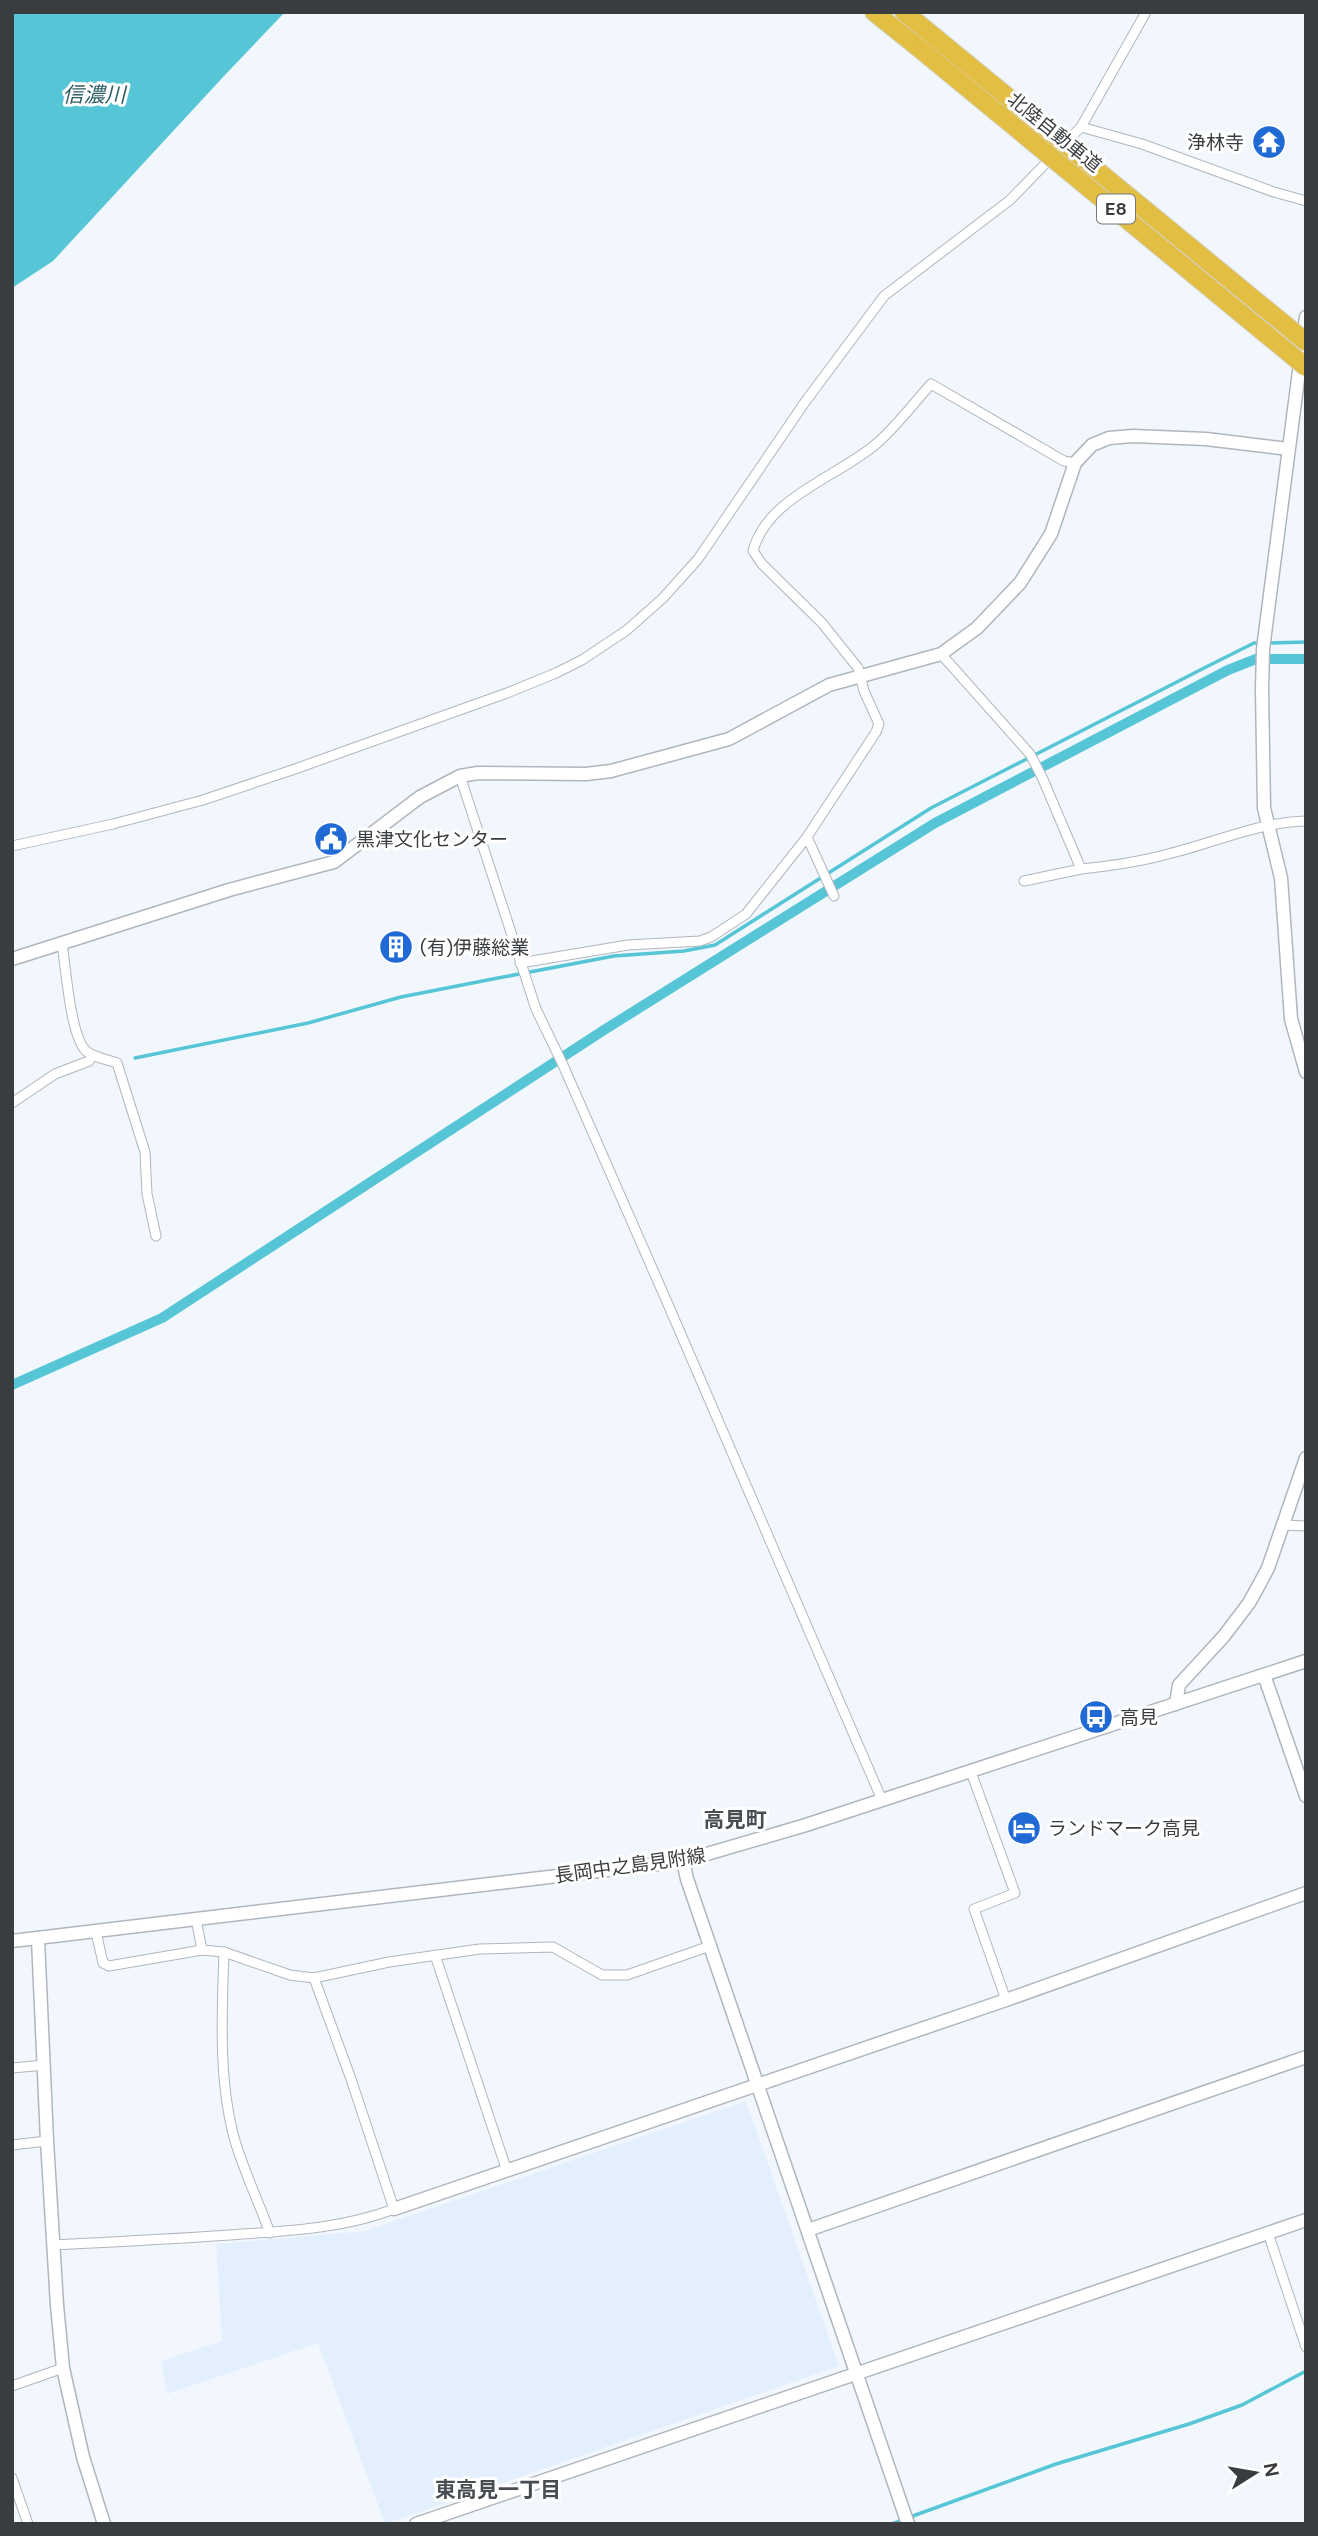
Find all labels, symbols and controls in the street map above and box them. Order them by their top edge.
water label: 信濃川 [63,81,127,109]
street label: 北陸自動車道 [1003,87,1107,178]
temple icon: 浄林寺 [1250,123,1288,161]
place label: 浄林寺 [1187,130,1244,155]
road number: E8 [1097,194,1135,224]
public building icon: 黒津文化センター [312,820,350,858]
place label: 黒津文化センター [356,827,508,852]
building icon: (有)伊藤総業 [377,928,415,966]
place label: (有)伊藤総業 [420,935,529,960]
bus stop icon: 高見 [1077,1698,1115,1736]
place label: 高見 [1120,1705,1158,1730]
district label: 高見町 [704,1806,767,1834]
hotel icon: ランドマーク高見 [1005,1809,1043,1847]
place label: ランドマーク高見 [1048,1816,1200,1841]
street label: 長岡中之島見附線 [553,1843,707,1888]
north arrow [1220,2438,1290,2508]
text: N [1258,2461,1285,2479]
district label: 東高見一丁目 [435,2476,561,2504]

